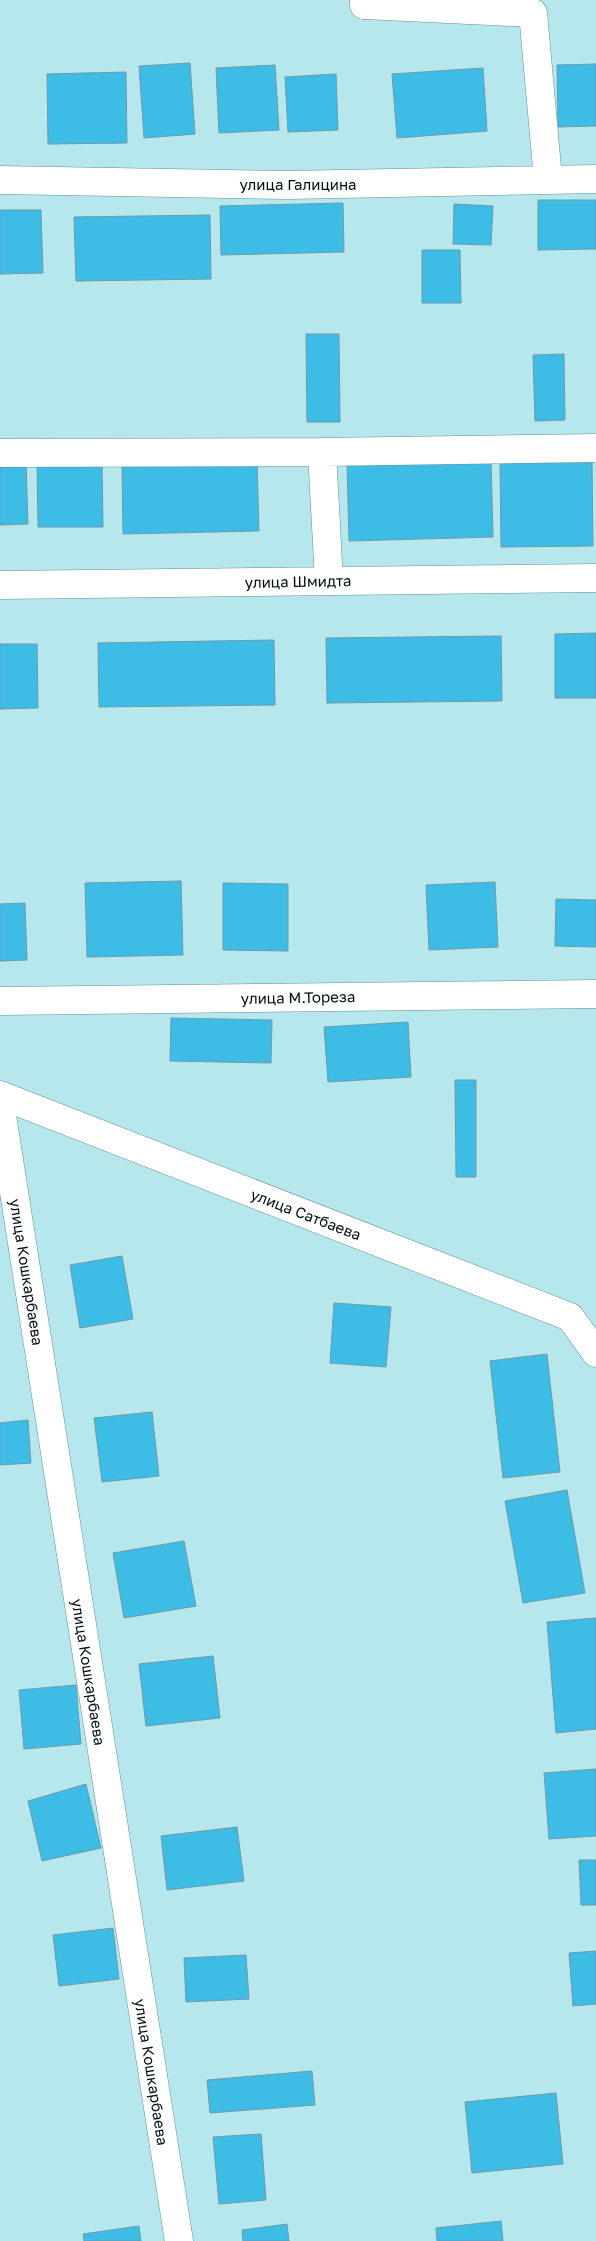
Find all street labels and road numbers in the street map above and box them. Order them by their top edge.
street label: улица Галицина [239,175,357,193]
street label: улица Шмидта [245,571,351,591]
street label: улица М.Тореза [241,987,355,1007]
street label: улица Сатбаева [248,1185,364,1243]
street label: улица Кошкарбаева [7,1197,47,1347]
street label: улица Кошкарбаева [69,1597,109,1747]
street label: улица Кошкарбаева [132,1997,172,2147]

